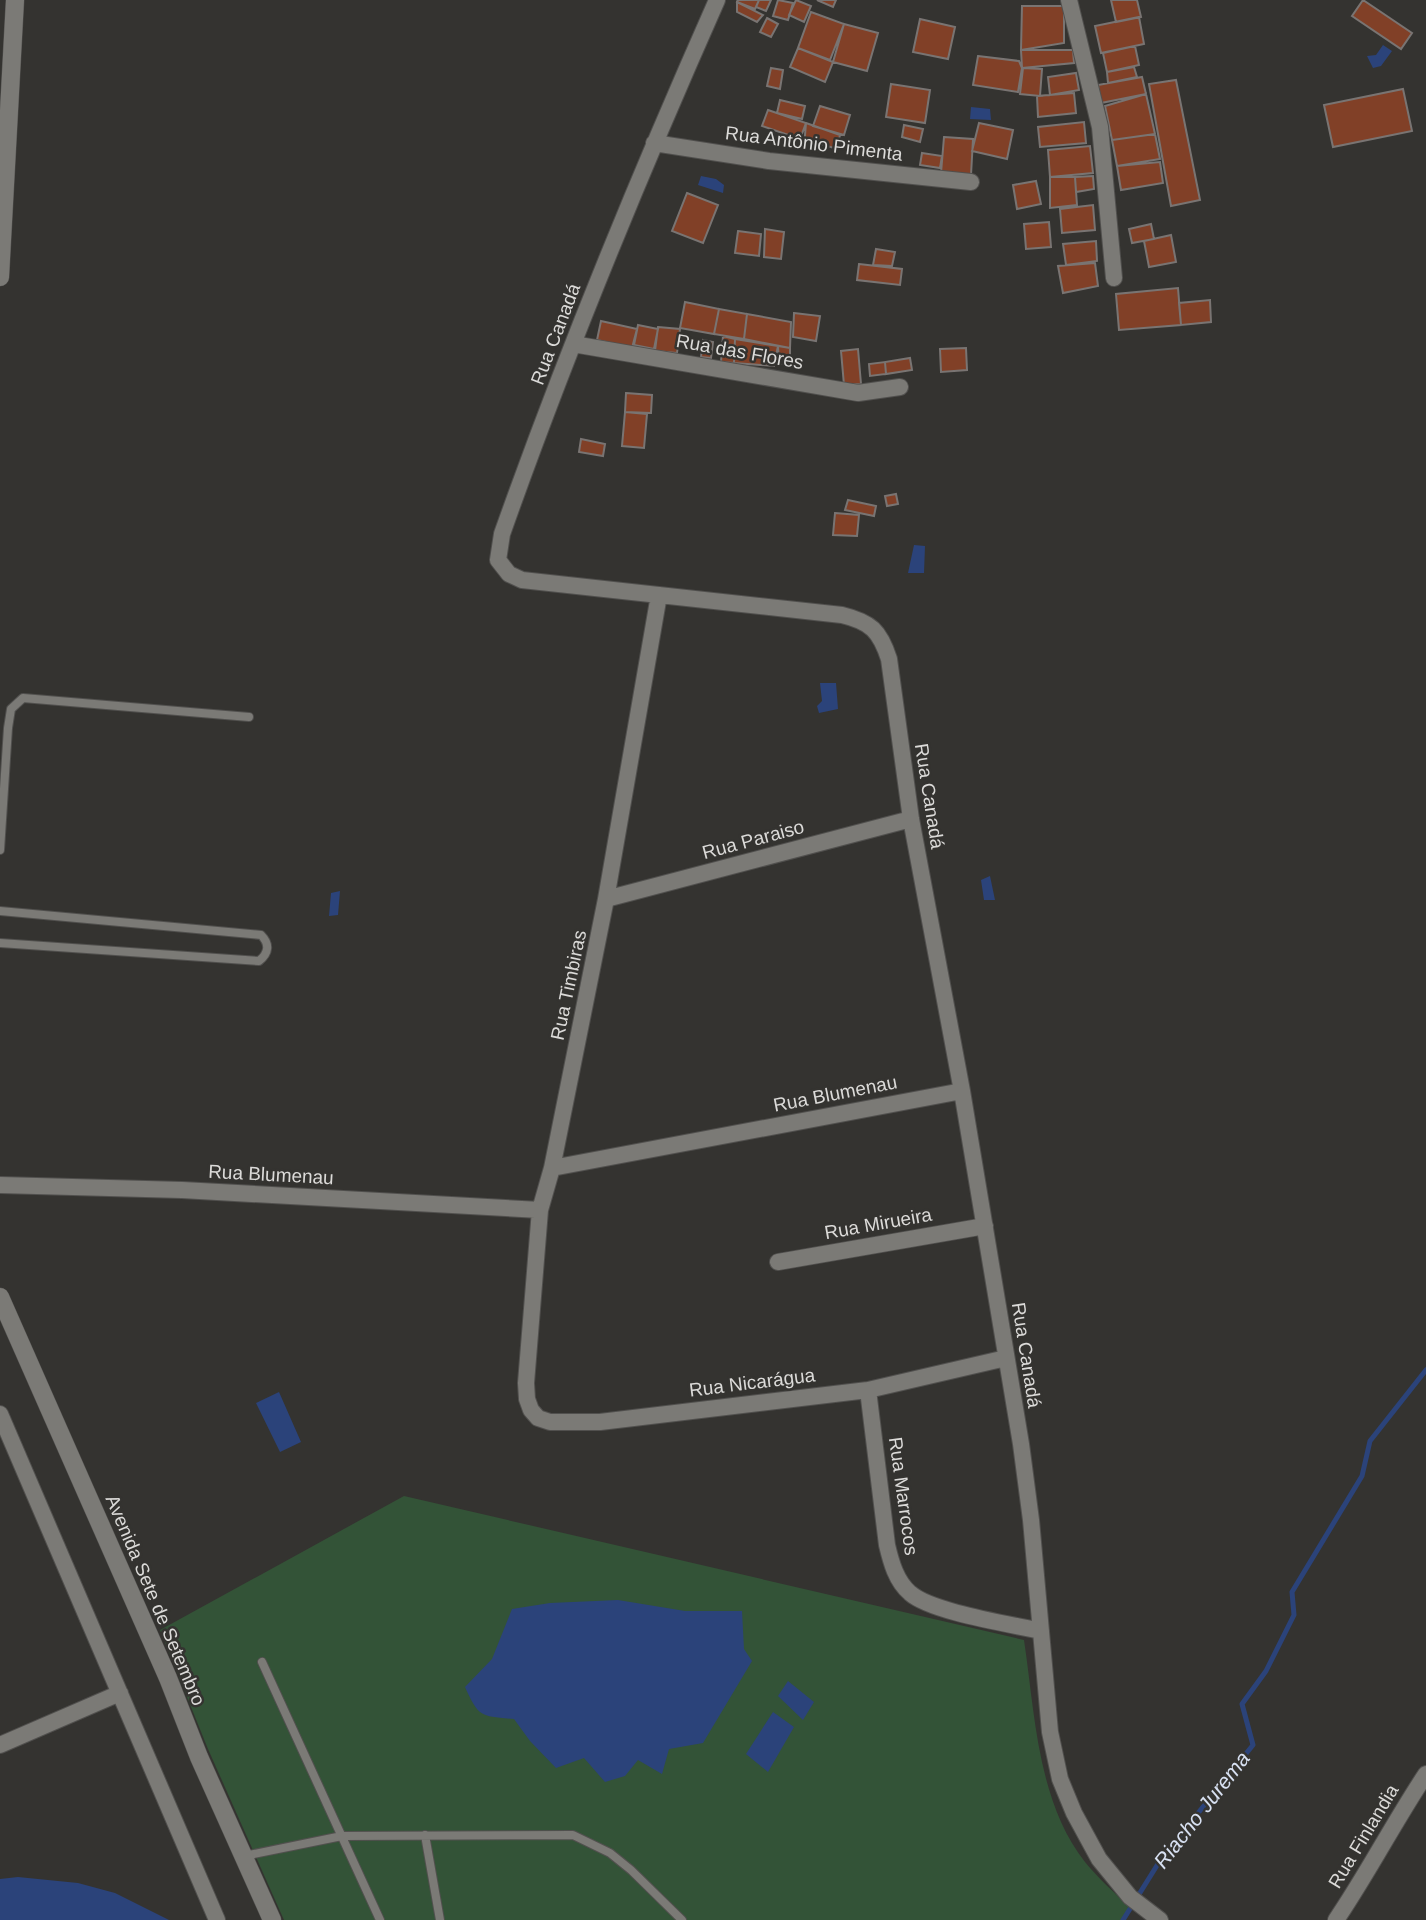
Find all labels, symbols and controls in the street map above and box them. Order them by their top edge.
street label: Rua Antônio Pimenta [724,122,904,165]
street label: Rua Canadá [527,280,585,388]
street label: Rua das Flores [675,330,805,373]
street label: Rua Canadá [911,742,948,851]
street label: Rua Paraiso [700,816,806,863]
street label: Rua Timbiras [547,928,590,1042]
street label: Rua Blumenau [771,1071,899,1116]
street label: Rua Blumenau [208,1161,334,1188]
street label: Rua Mirueira [823,1204,934,1243]
street label: Rua Canadá [1008,1301,1045,1410]
street label: Rua Nicarágua [688,1364,817,1401]
street label: Rua Marrocos [885,1436,922,1557]
street label: Avenida Sete de Setembro [102,1492,210,1709]
water label: Riacho Jurema [1149,1747,1254,1872]
street label: Rua Finlandia [1324,1780,1403,1892]

